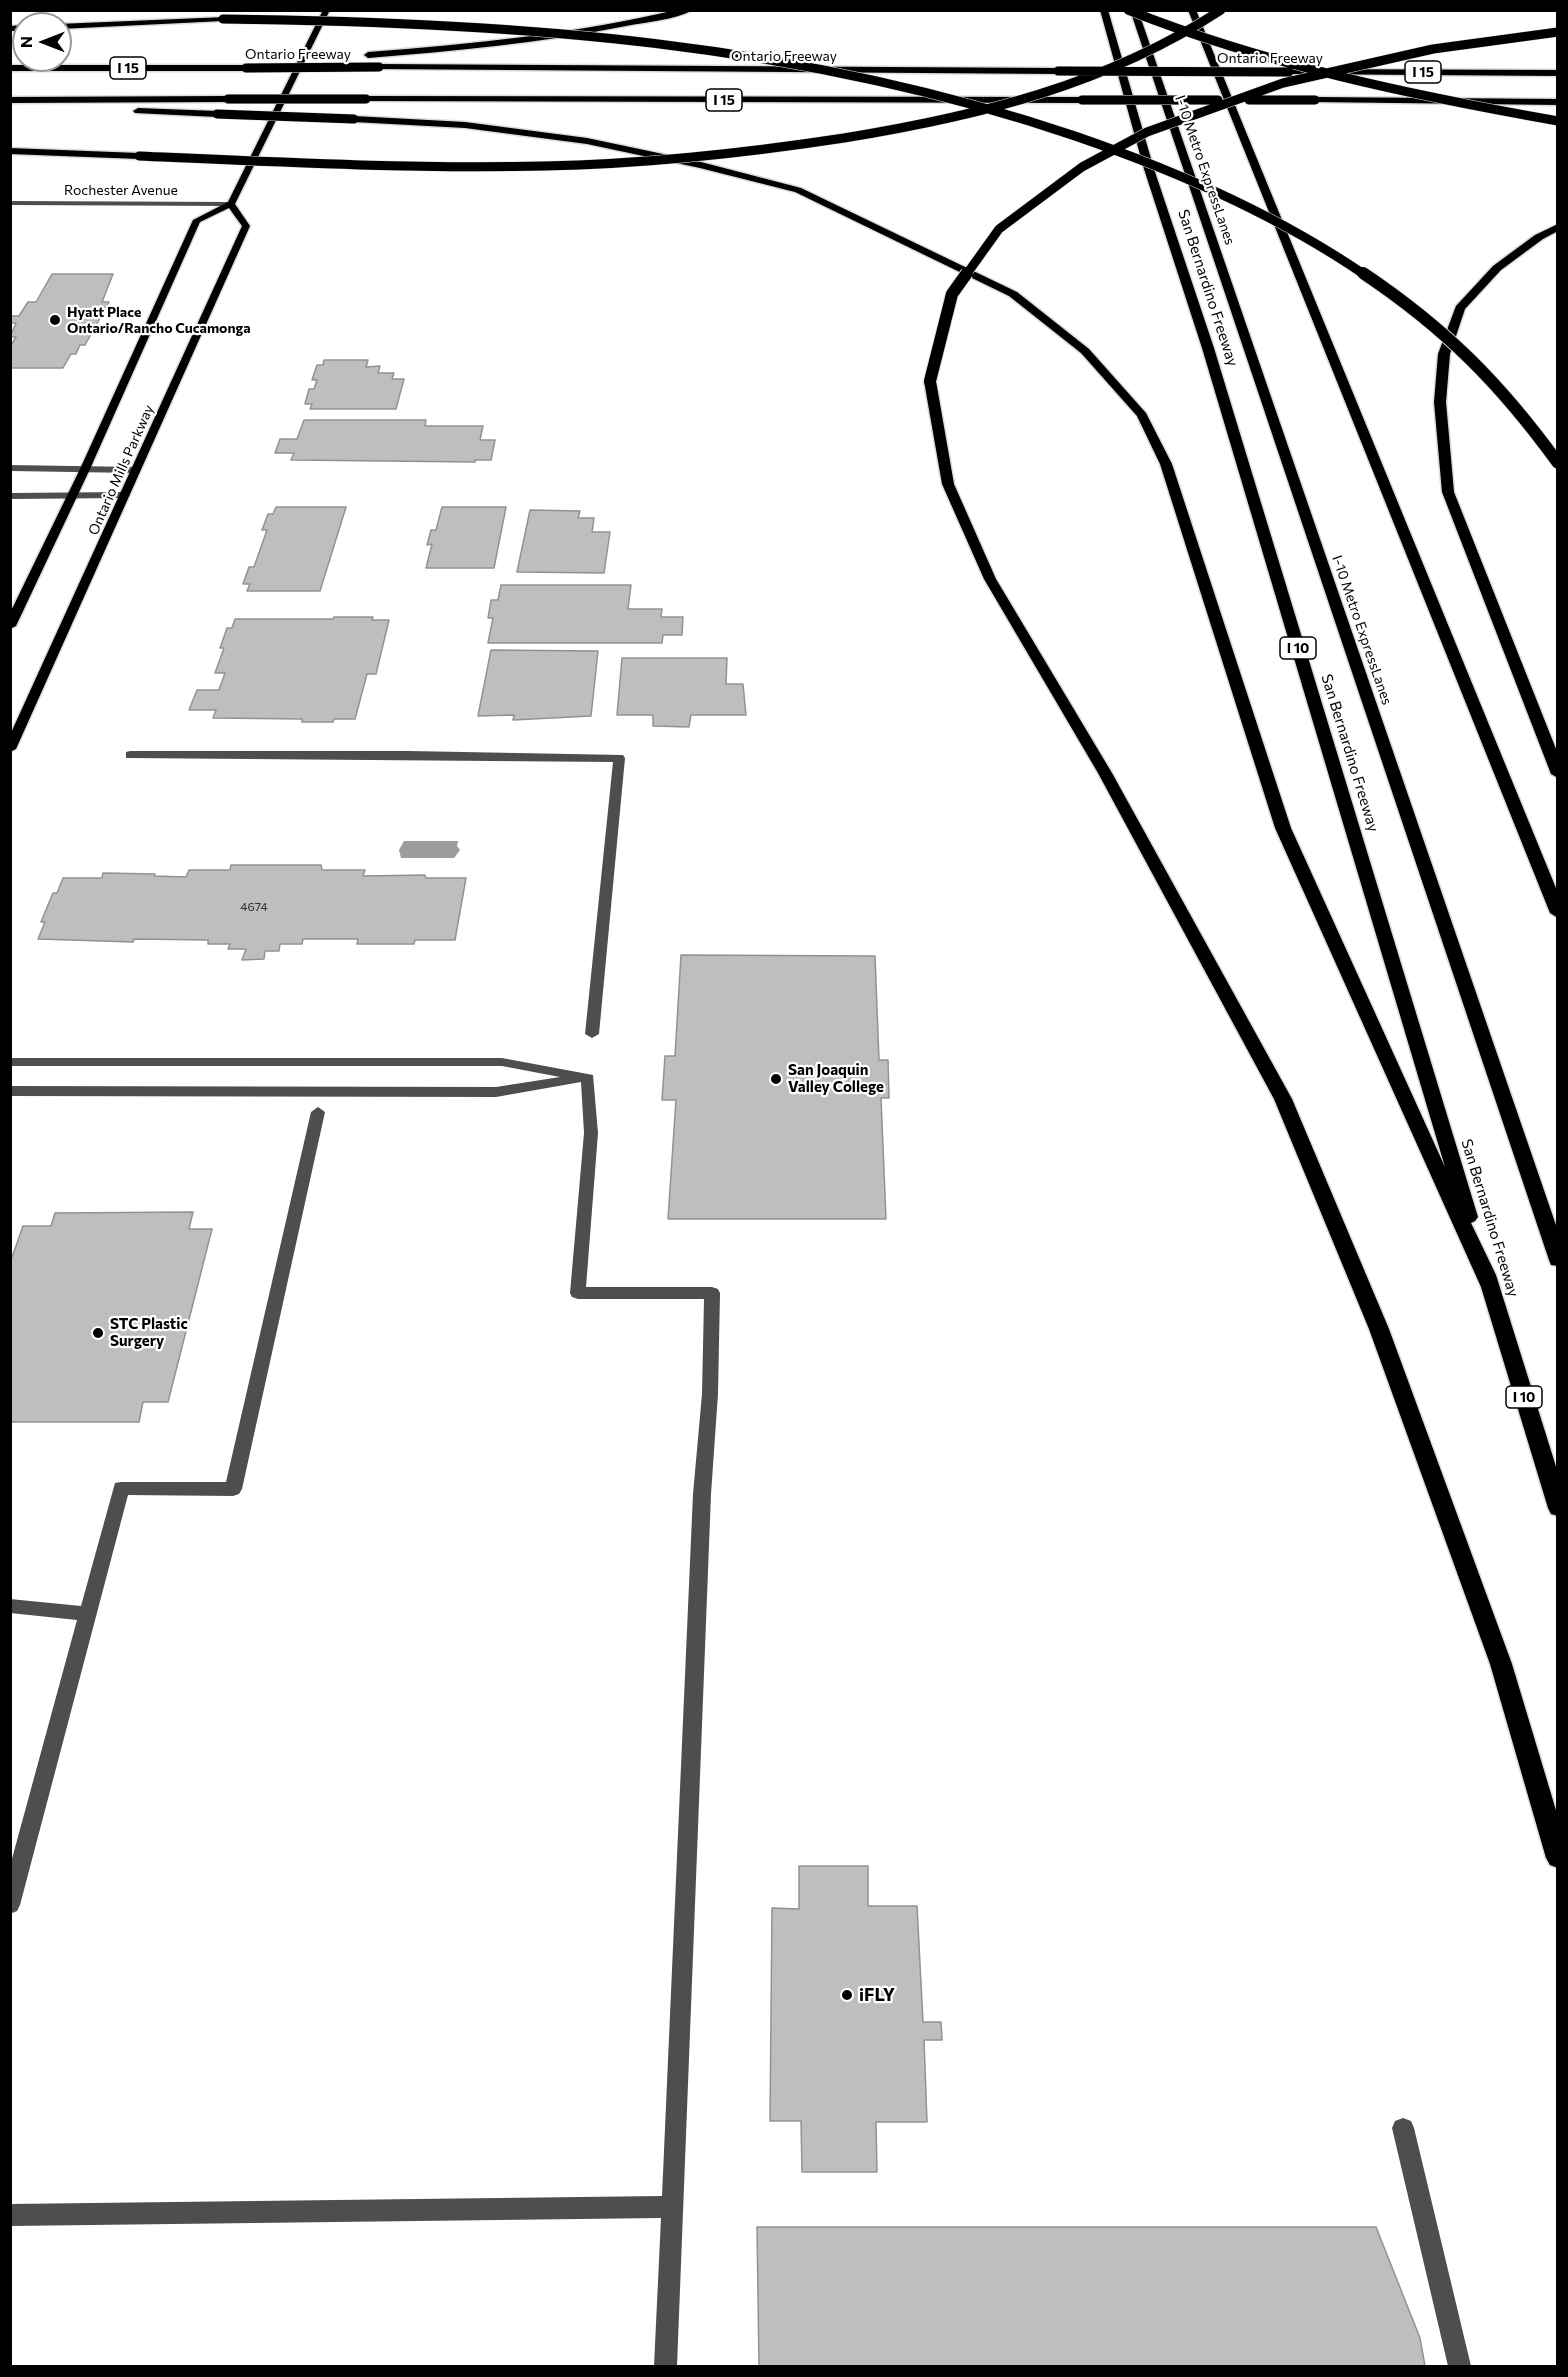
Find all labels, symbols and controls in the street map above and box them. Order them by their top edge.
north arrow [12,12,72,72]
text: N [16,36,35,48]
street label: Ontario Freeway [245,46,351,62]
street label: Ontario Freeway [731,48,837,64]
street label: Ontario Freeway [1217,50,1323,66]
road number: I 15 [110,57,146,79]
road number: I 15 [1405,61,1441,83]
road number: I 15 [706,89,742,111]
street label: I-10 Metro ExpressLanes [1171,93,1239,247]
street label: Rochester Avenue [64,182,178,198]
street label: San Bernardino Freeway [1174,207,1242,369]
place label: Hyatt Place Ontario/Rancho Cucamonga [67,304,251,336]
marker: Hyatt Place Ontario/Rancho Cucamonga [48,313,62,327]
street label: Ontario Mills Parkway [85,402,157,538]
street label: I-10 Metro ExpressLanes [1328,553,1396,707]
road number: I 10 [1280,637,1316,659]
street label: San Bernardino Freeway [1317,672,1383,834]
house number: 4674 [240,900,268,914]
place label: San Joaquin Valley College [788,1061,884,1096]
marker: San Joaquin Valley College [769,1072,783,1086]
street label: San Bernardino Freeway [1457,1137,1523,1299]
place label: STC Plastic Surgery [110,1315,188,1350]
marker: STC Plastic Surgery [91,1326,105,1340]
road number: I 10 [1506,1386,1542,1408]
place label: iFLY [859,1984,895,2006]
marker: iFLY [840,1988,854,2002]

